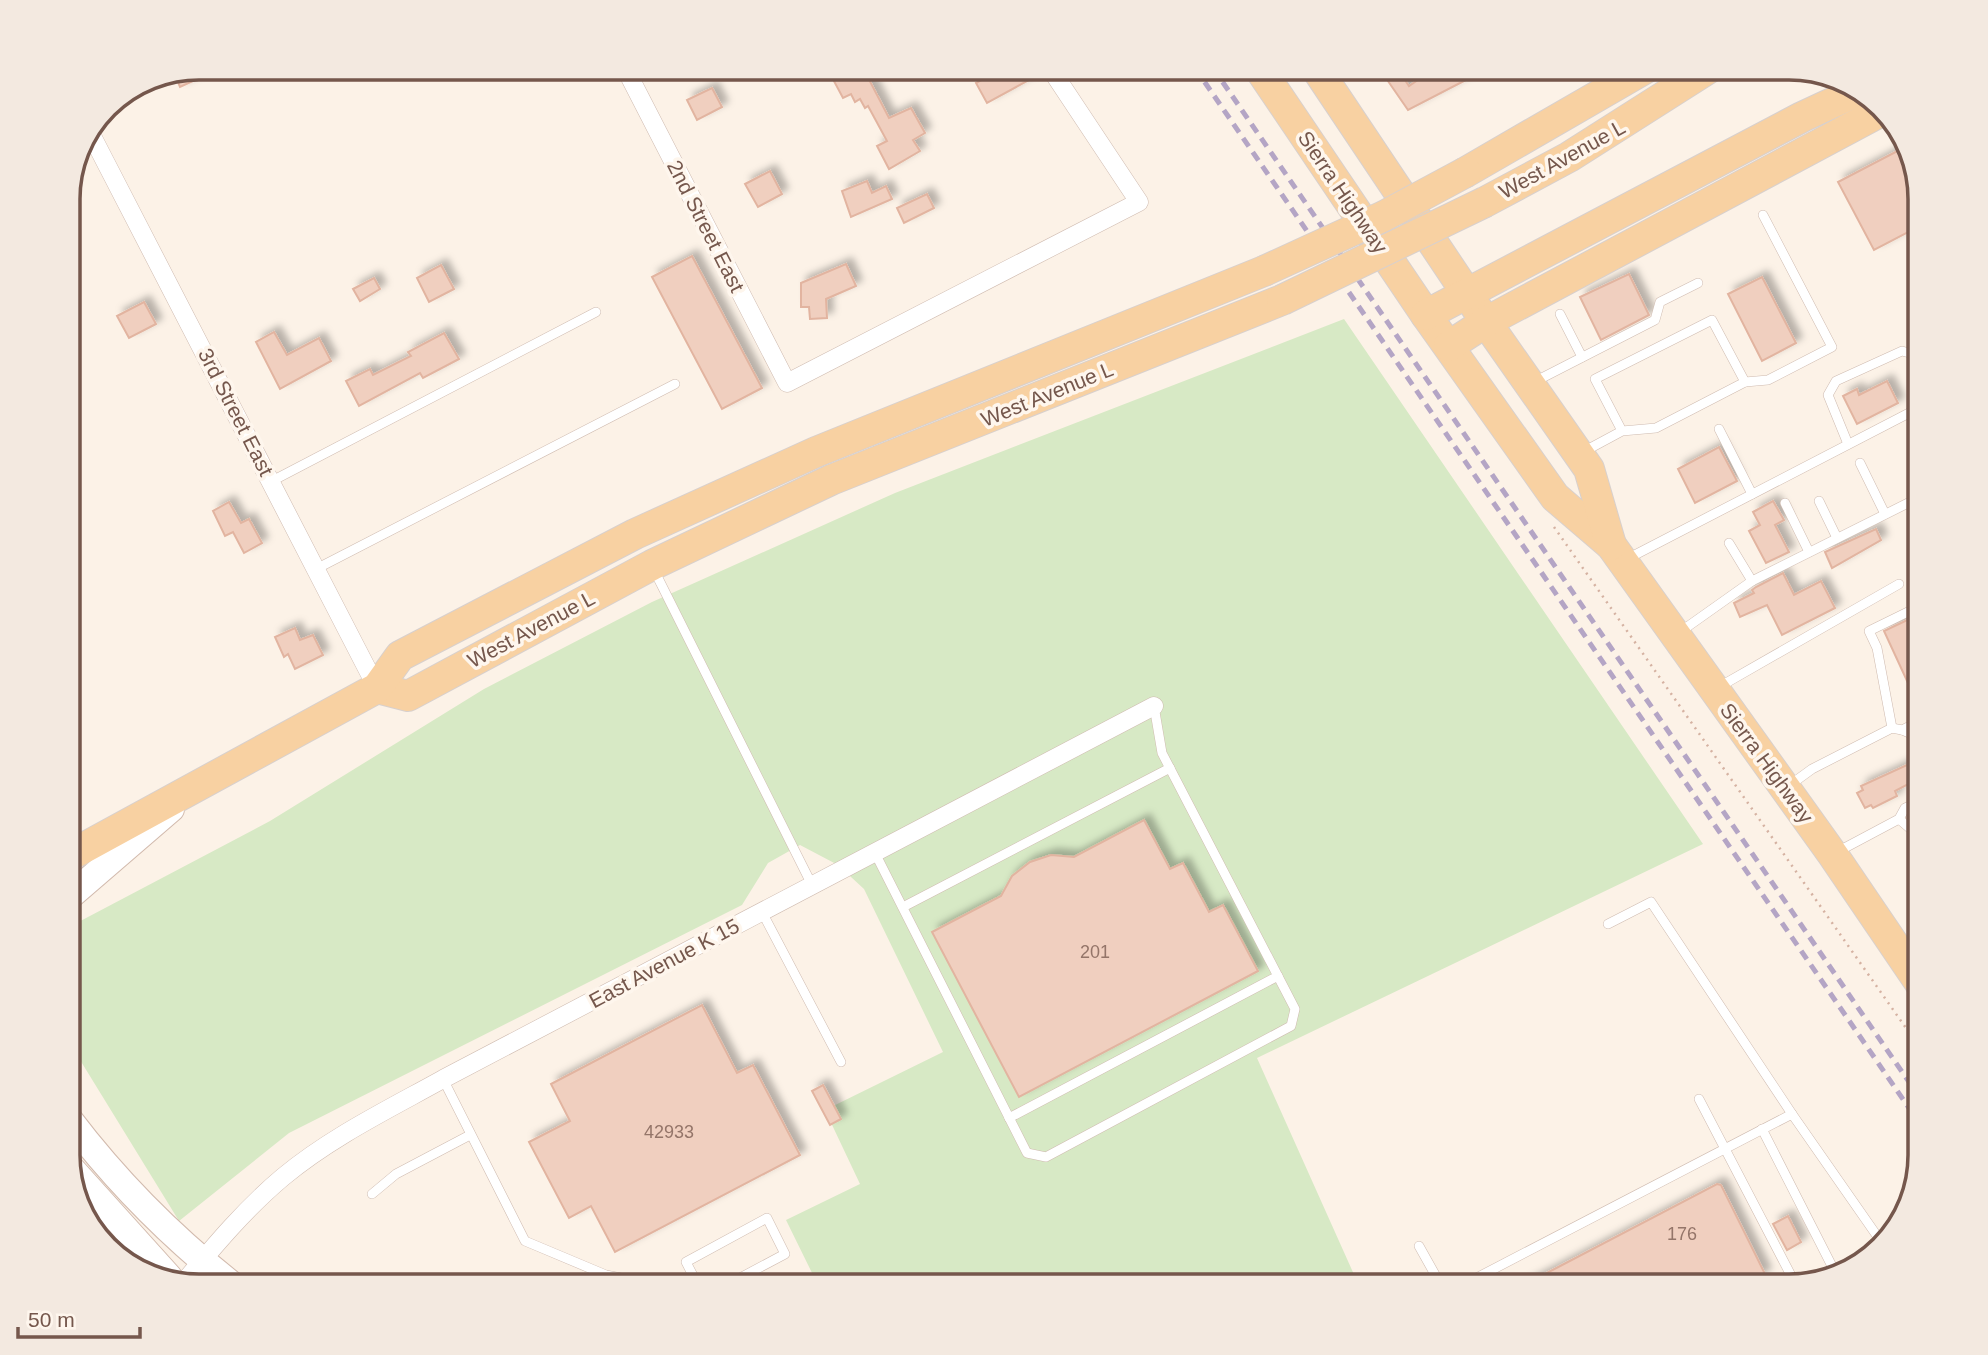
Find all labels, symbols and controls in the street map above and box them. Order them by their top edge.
street label: West Avenue L [1495,115,1629,203]
street label: Sierra Highway [1294,127,1393,258]
street label: 2nd Street East [663,156,749,296]
street label: 3rd Street East [194,344,278,480]
street label: West Avenue L [978,357,1116,431]
street label: West Avenue L [464,586,598,672]
street label: Sierra Highway [1716,699,1818,828]
street label: East Avenue K 15 [585,914,743,1012]
house number: 201 [1080,942,1110,962]
house number: 42933 [644,1122,694,1142]
house number: 176 [1667,1224,1697,1244]
scale bar [18,1296,140,1340]
text: 50 m [28,1308,75,1331]

